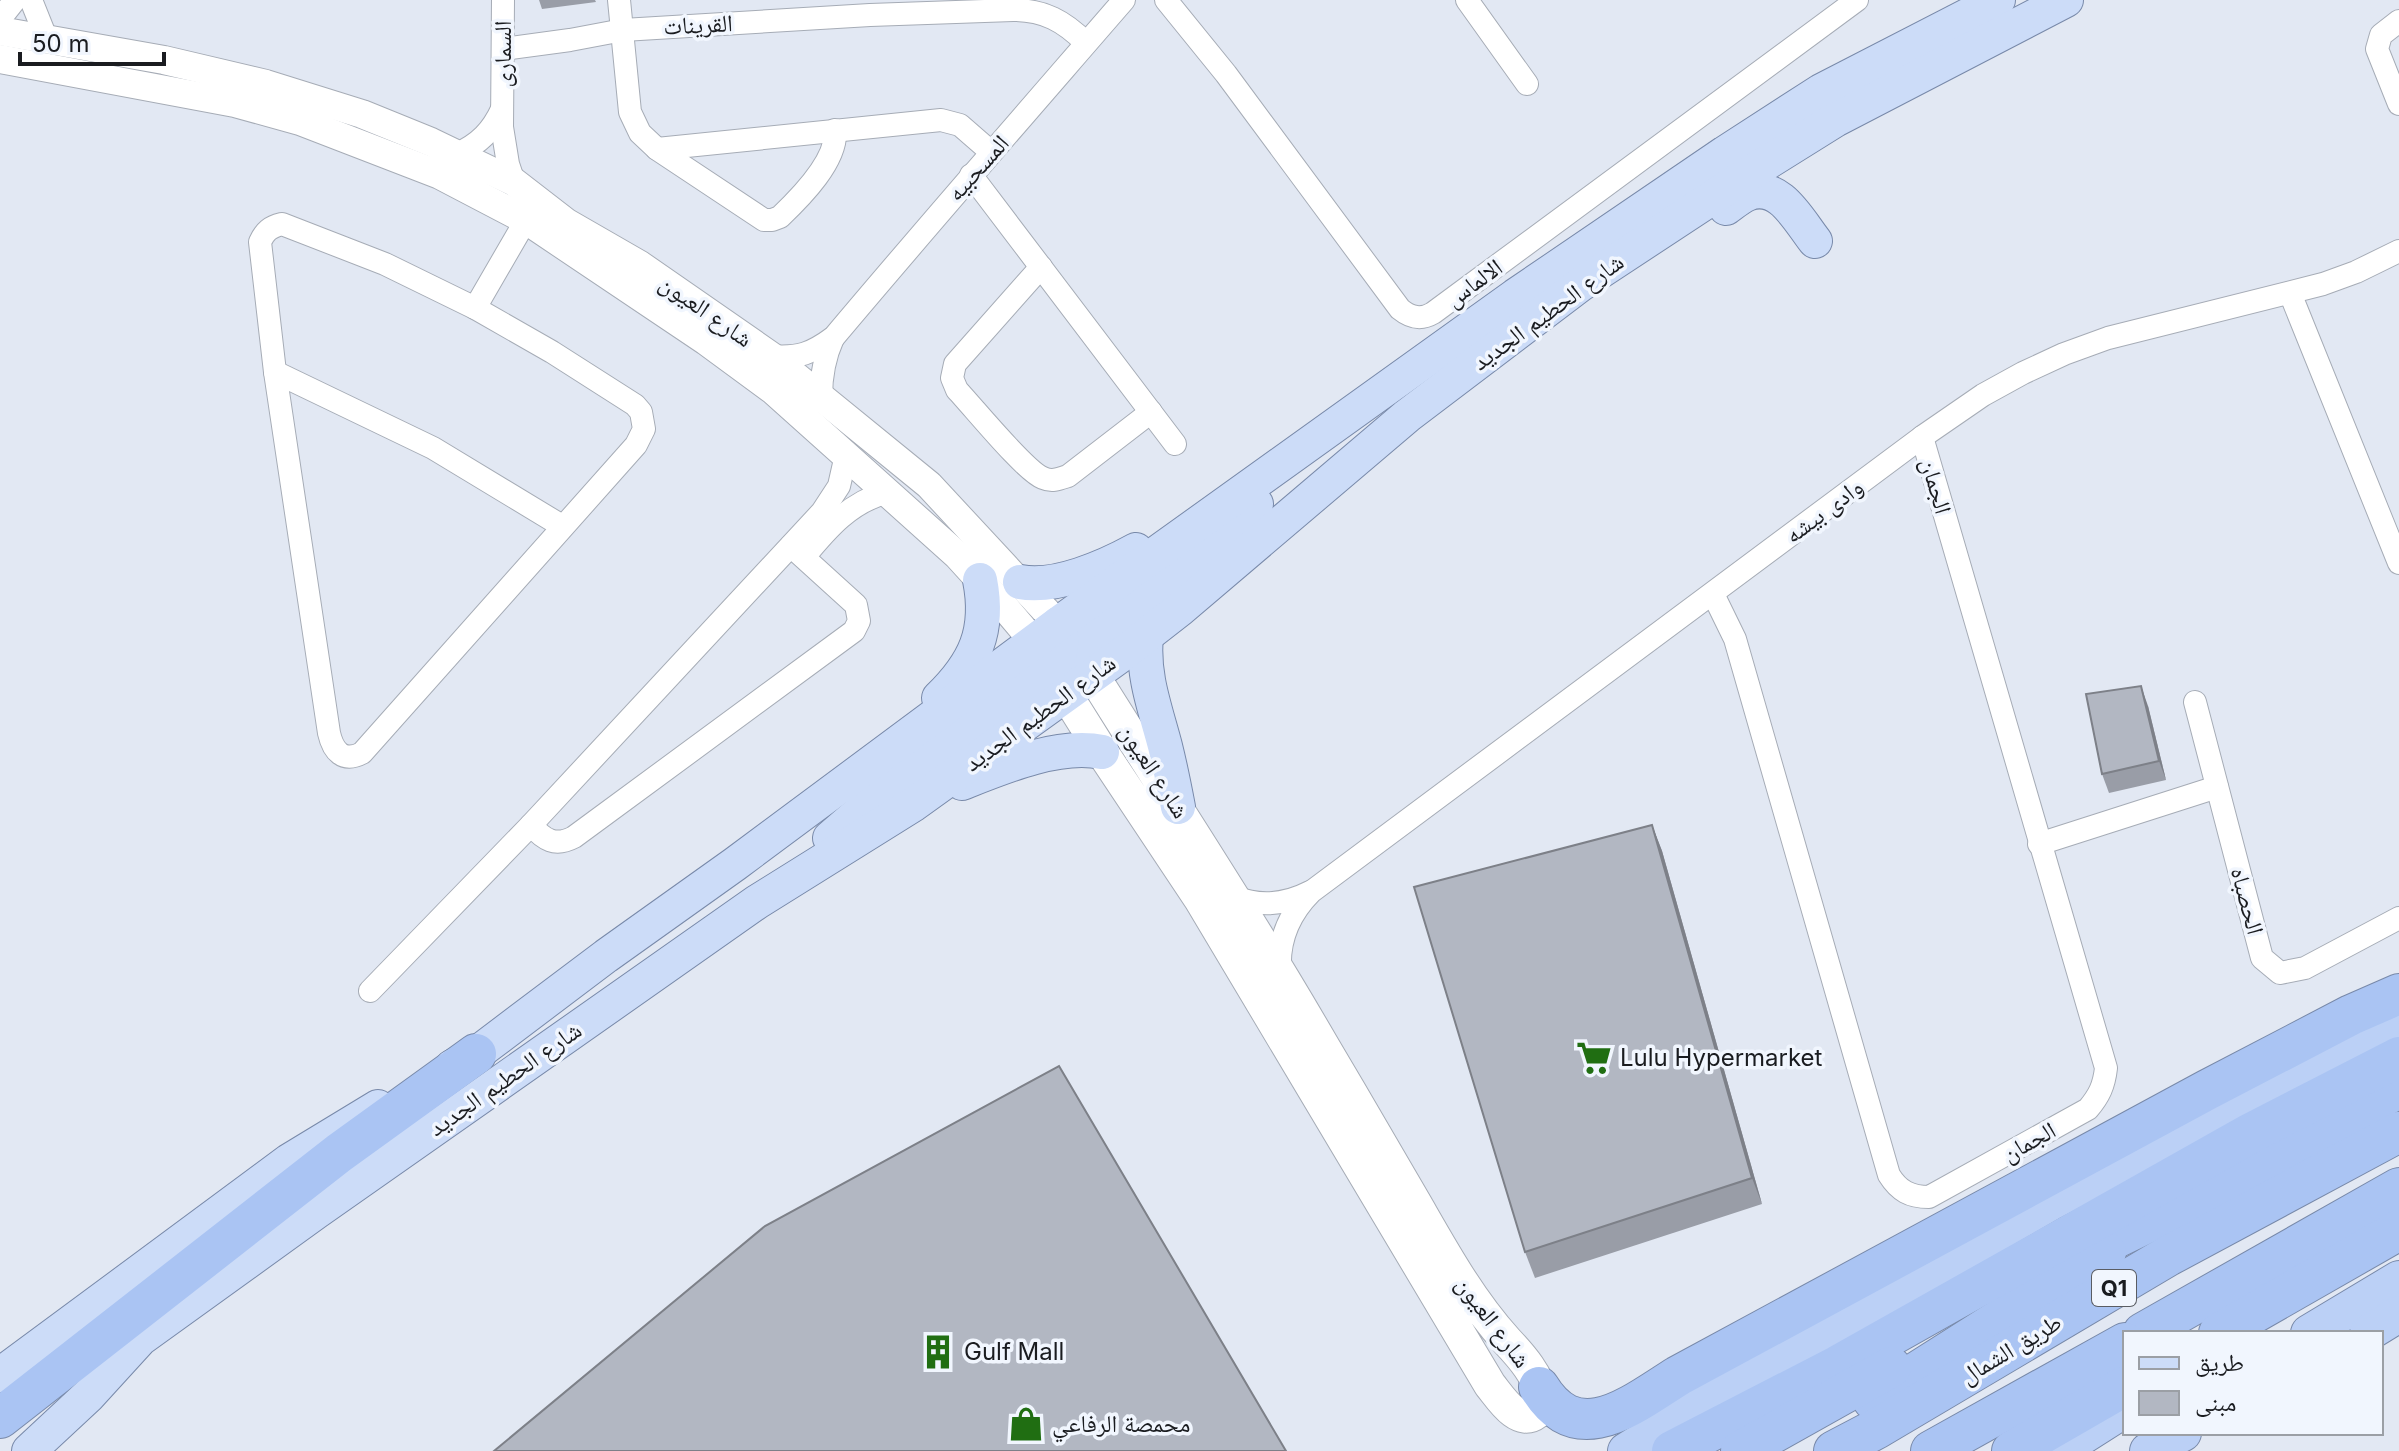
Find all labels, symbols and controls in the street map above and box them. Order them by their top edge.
street label: القرينات [662,8,733,41]
scale bar [20,16,164,66]
street label: السمارى [488,21,517,87]
text: 50 m [32,29,90,58]
street label: المسحبيه [940,129,1015,207]
street label: شارع الحطيم الجديد [1466,247,1630,378]
street label: الالماس [1439,252,1508,313]
street label: شارع العيون [654,268,758,354]
street label: الجمان [1915,455,1958,517]
street label: وادى بيشه [1779,472,1869,549]
street label: شارع الحطيم الجديد [958,648,1122,779]
street label: شارع العيون [1112,718,1196,824]
street label: الحصباه [2225,864,2270,938]
street label: شارع الحطيم الجديد [423,1015,588,1144]
supermarket icon: Lulu Hypermarket [1575,1039,1613,1077]
place label: Lulu Hypermarket [1620,1043,1823,1072]
street label: الجمان [1997,1115,2061,1168]
street label: شارع العيون [1449,1270,1537,1374]
road number: Q1 [2092,1270,2136,1306]
street label: طريق الشمال [1955,1307,2067,1390]
legend [2123,1331,2383,1435]
building icon: Gulf Mall [919,1333,957,1371]
place label: Gulf Mall [964,1337,1064,1366]
text: طريق [2195,1348,2244,1377]
text: مبنى [2195,1388,2236,1417]
shop icon: محمصة الرفاعي [1007,1405,1045,1443]
place label: محمصة الرفاعي [1052,1409,1190,1443]

